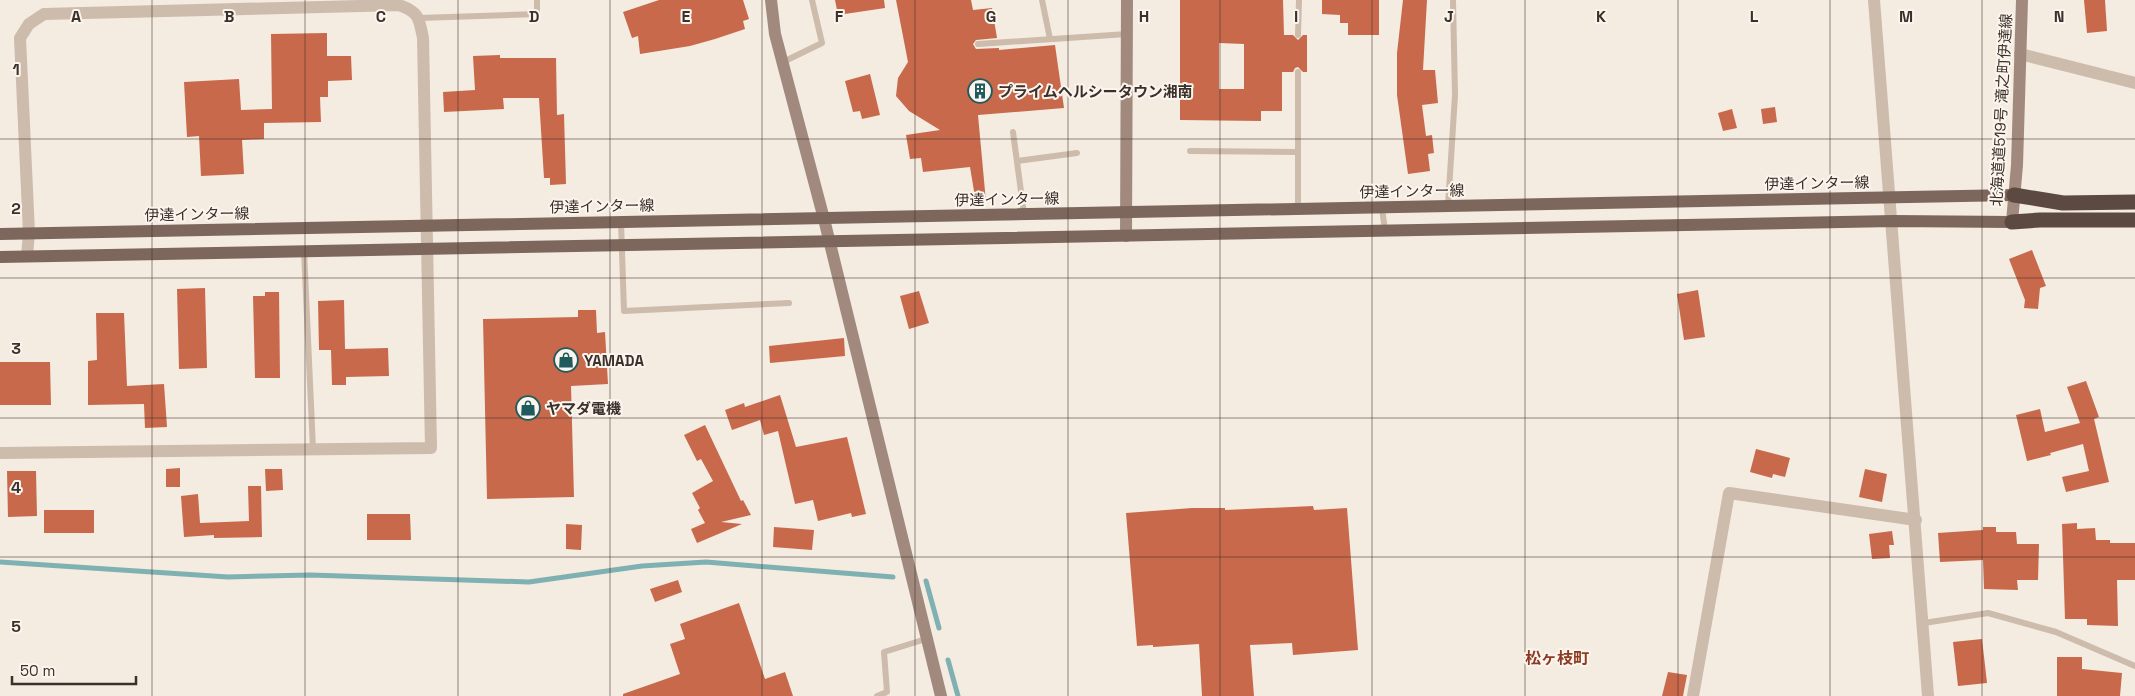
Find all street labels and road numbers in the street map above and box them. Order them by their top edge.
street label: 北海道道519号 滝之町伊達線 [1986,13,2016,207]
street label: 伊達インター線 [1764,173,1870,193]
street label: 伊達インター線 [1359,181,1465,201]
street label: 伊達インター線 [954,189,1060,209]
street label: 伊達インター線 [549,196,655,216]
street label: 伊達インター線 [144,204,250,224]

